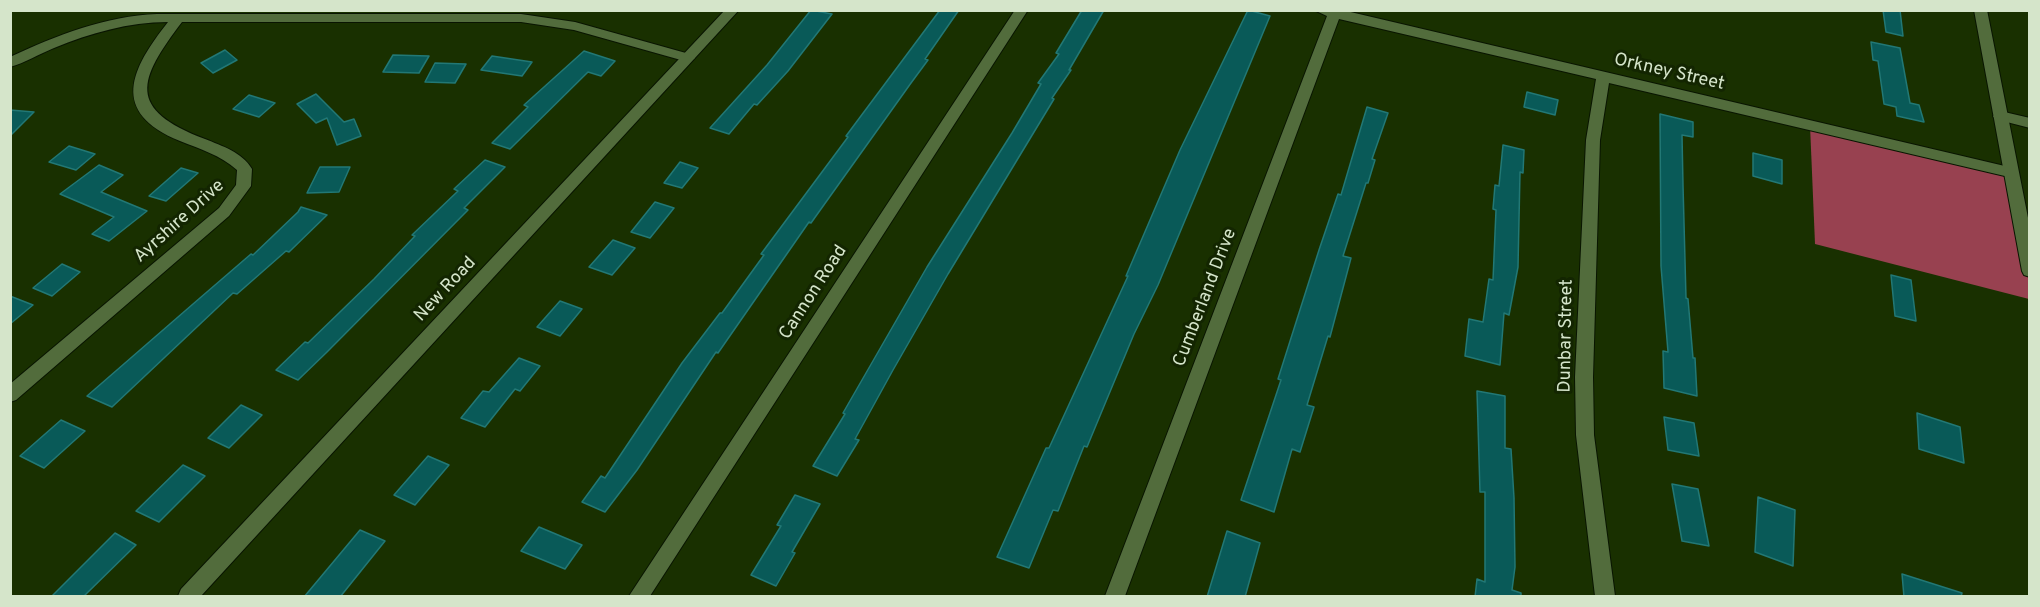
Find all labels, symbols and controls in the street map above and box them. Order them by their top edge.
street label: Orkney Street [1612,50,1726,96]
street label: Ayrshire Drive [130,176,230,268]
street label: Cumberland Drive [1170,226,1242,370]
street label: Cannon Road [776,242,852,344]
street label: New Road [410,253,482,327]
street label: Dunbar Street [1555,279,1579,393]

